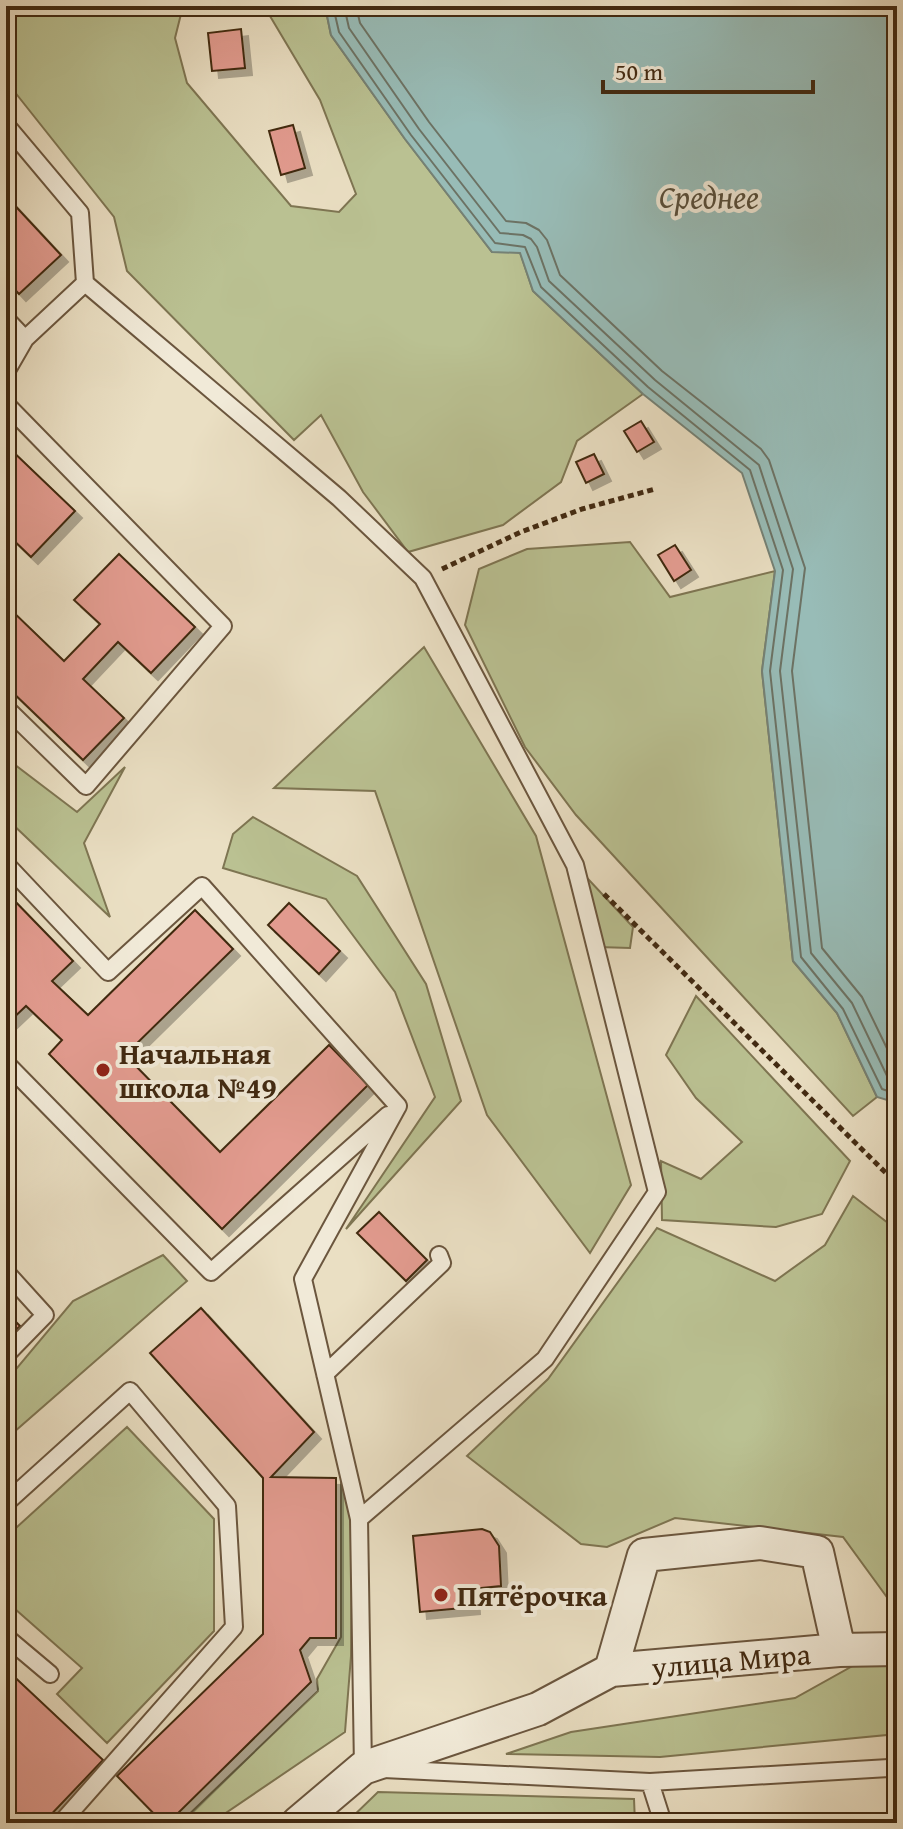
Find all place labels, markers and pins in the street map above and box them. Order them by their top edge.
place label: Начальная школа №49 [119,1031,277,1109]
marker: Начальная школа №49 [94,1061,112,1079]
place label: Пятёрочка [457,1573,608,1617]
marker: Пятёрочка [432,1586,450,1604]

